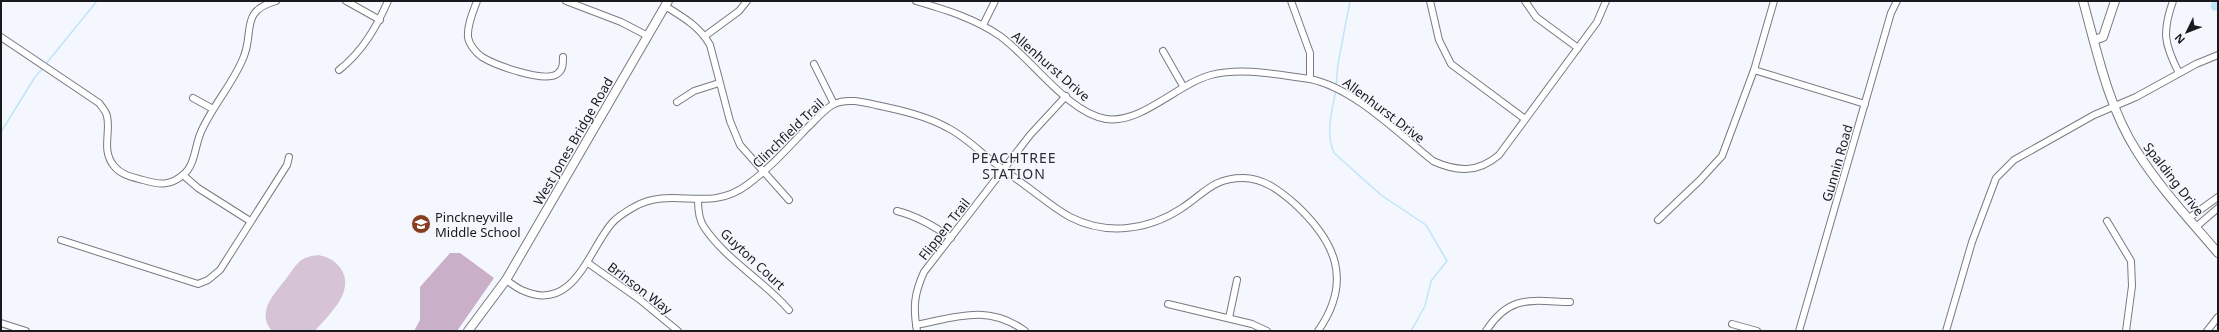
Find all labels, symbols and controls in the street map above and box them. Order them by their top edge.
north arrow [2167,12,2207,52]
street label: Allenhurst Drive [1008,27,1094,105]
text: N [2171,31,2188,48]
street label: Allenhurst Drive [1339,73,1429,147]
street label: West Jones Bridge Road [529,74,617,208]
street label: Clinchfield Trail [748,94,828,172]
street label: Gunnin Road [1817,122,1857,204]
street label: Spalding Drive [2140,139,2208,219]
district label: PEACHTREE STATION [971,148,1057,183]
street label: Flippen Trail [914,194,974,264]
place label: Pinckneyville Middle School [435,208,521,241]
school or university icon: Pinckneyville Middle School [410,213,432,235]
street label: Guyton Court [717,224,789,294]
street label: Brinson Way [604,258,676,318]

